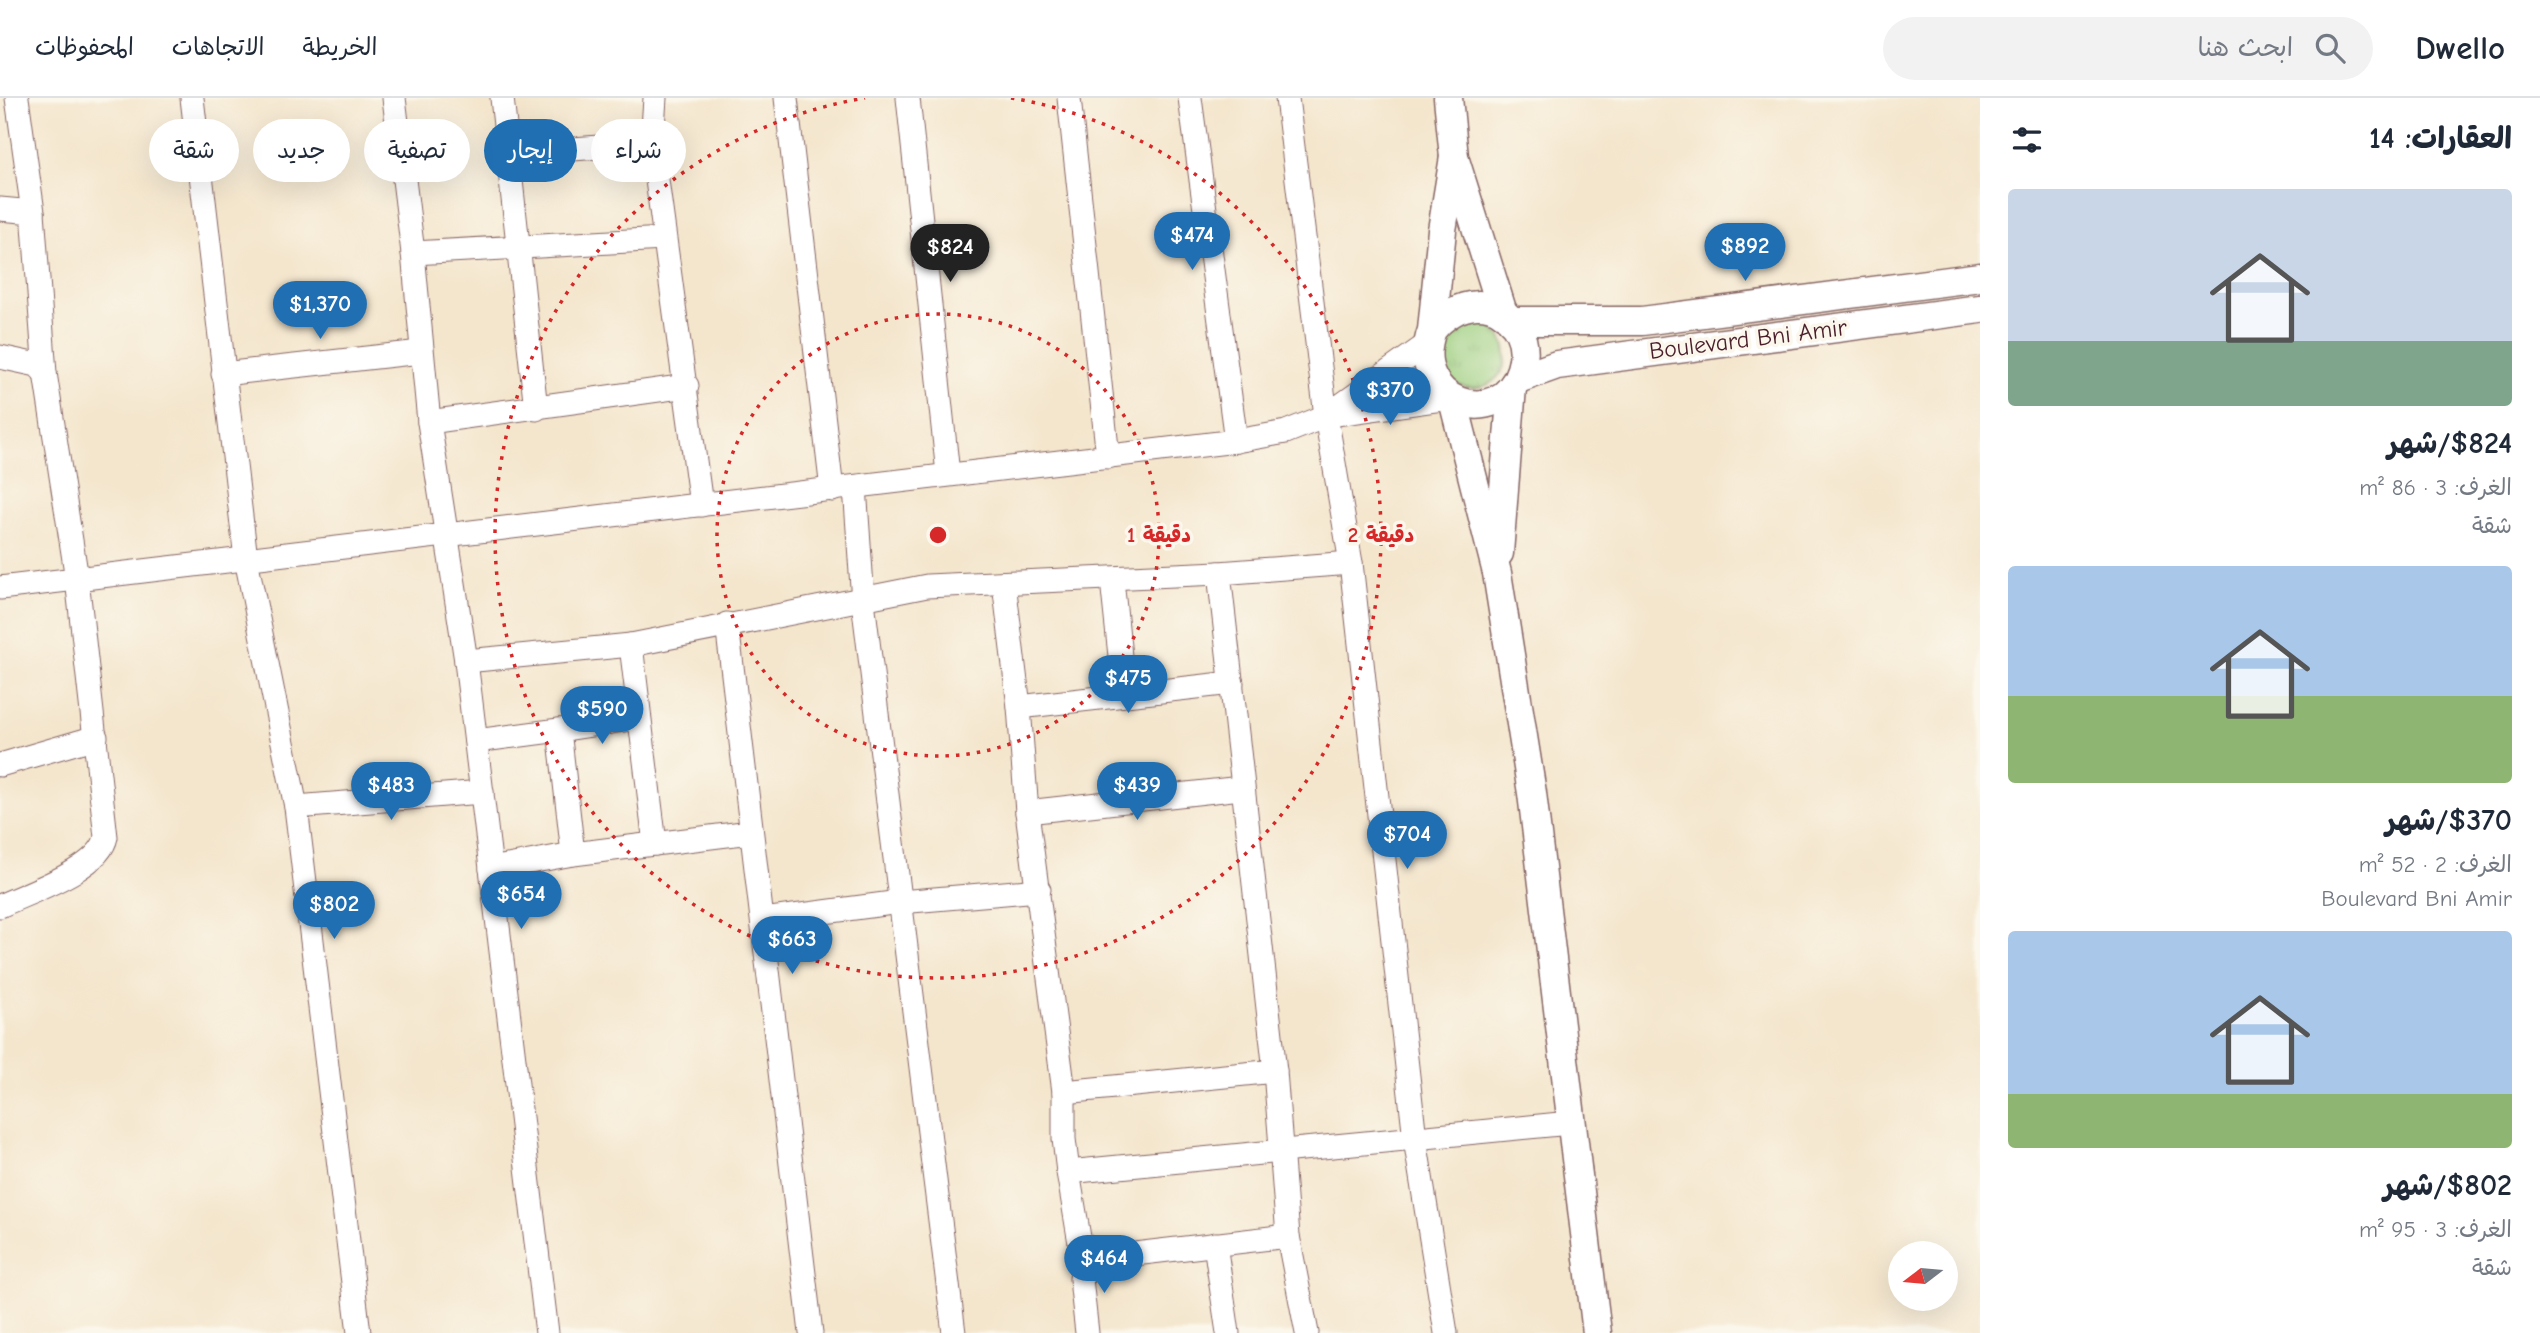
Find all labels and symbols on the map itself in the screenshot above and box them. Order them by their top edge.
pin: $474 [1151,212,1233,272]
pin: $892 [1704,223,1786,283]
pin: $824 [909,225,991,284]
pin: $1,370 [263,282,377,341]
street label: Boulevard Bni Amir [1648,313,1849,365]
pin: $370 [1349,368,1431,427]
centre of rings [926,523,950,547]
text: 1 دقيقة [1127,523,1191,548]
text: 2 دقيقة [1348,523,1414,548]
pin: $475 [1087,656,1169,715]
pin: $590 [561,686,643,746]
pin: $483 [350,762,432,822]
pin: $439 [1096,762,1178,822]
pin: $704 [1366,812,1448,871]
pin: $654 [480,872,562,931]
pin: $802 [293,882,375,941]
pin: $663 [751,916,833,976]
pin: $464 [1063,1236,1145,1295]
north arrow [1888,1241,1958,1311]

